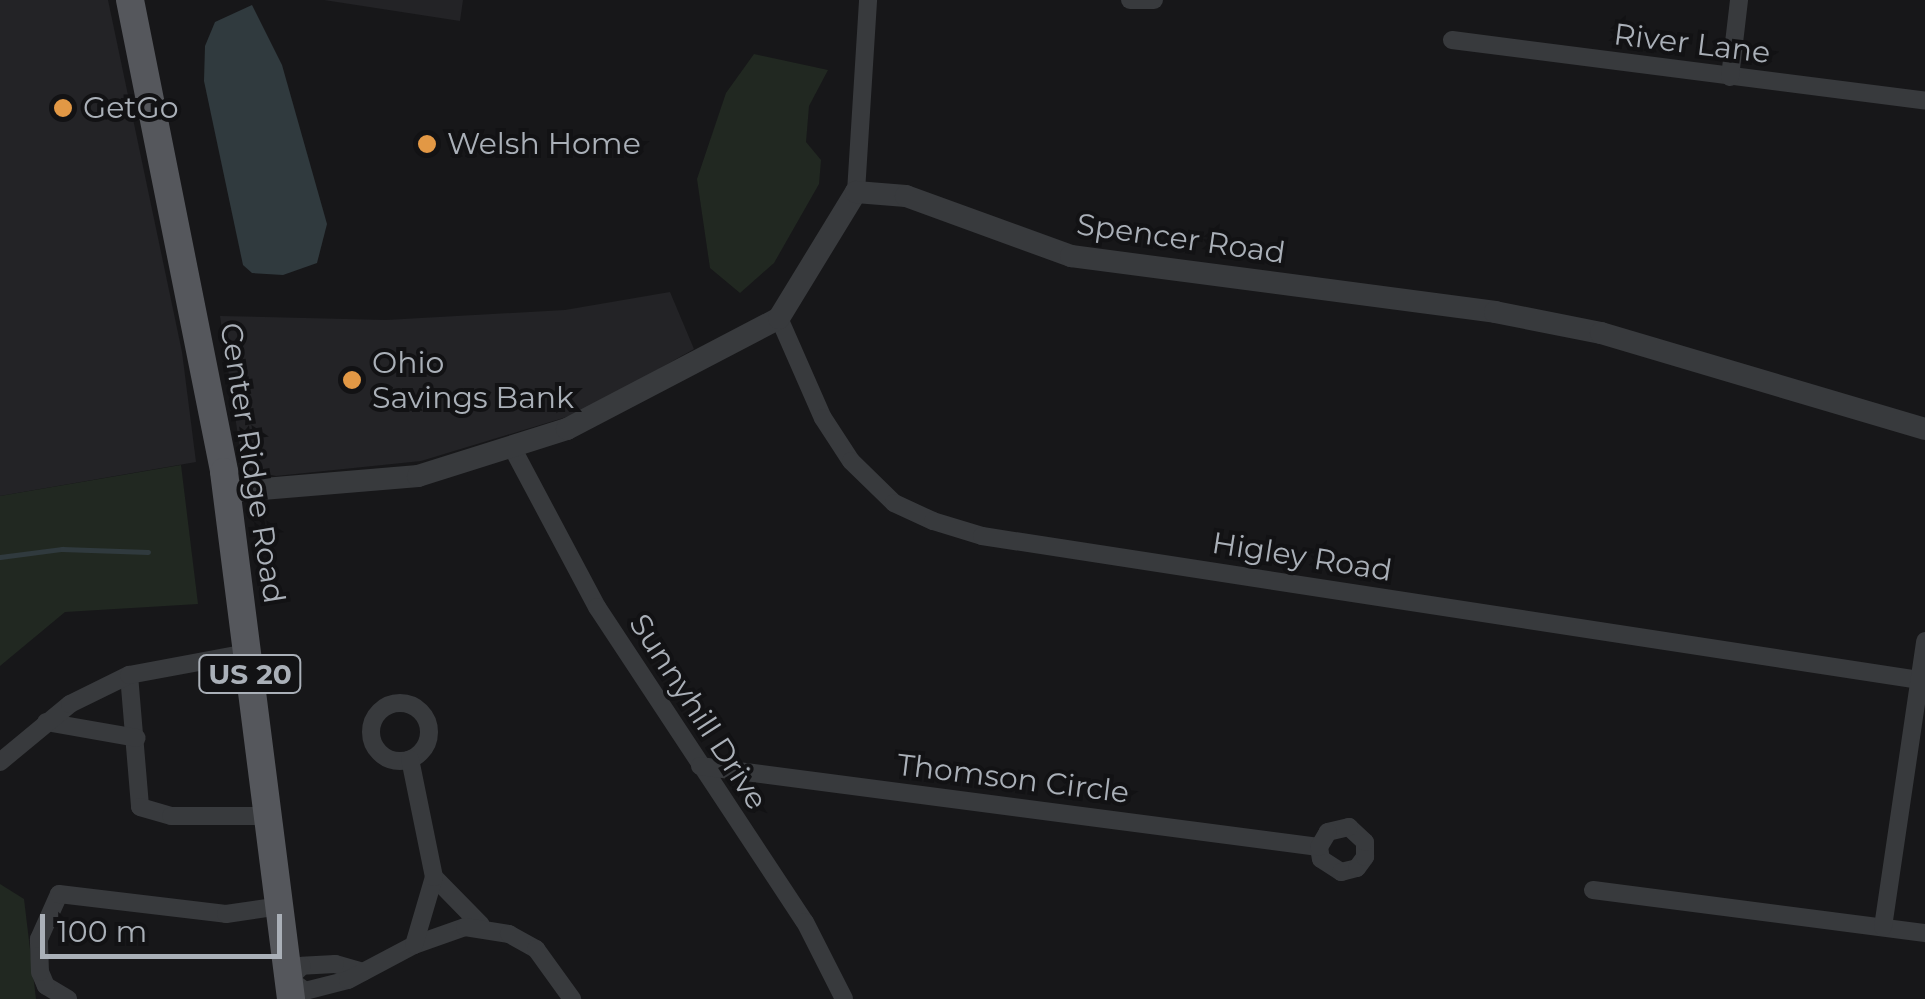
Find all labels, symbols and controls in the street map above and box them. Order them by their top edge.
street label: River Lane [1612,17,1772,71]
place label: GetGo [83,90,178,126]
marker: GetGo [52,97,74,119]
place label: Welsh Home [447,126,641,162]
marker: Welsh Home [416,133,438,155]
street label: Spencer Road [1074,207,1288,271]
street label: Center Ridge Road [212,320,292,606]
place label: Ohio Savings Bank [372,345,574,416]
marker: Ohio Savings Bank [341,369,363,391]
street label: Higley Road [1210,525,1394,589]
street label: Sunnyhill Drive [621,608,775,816]
road number: US 20 [198,651,302,697]
street label: Thomson Circle [895,747,1131,811]
scale bar [45,894,288,956]
text: 100 m [57,913,147,950]

